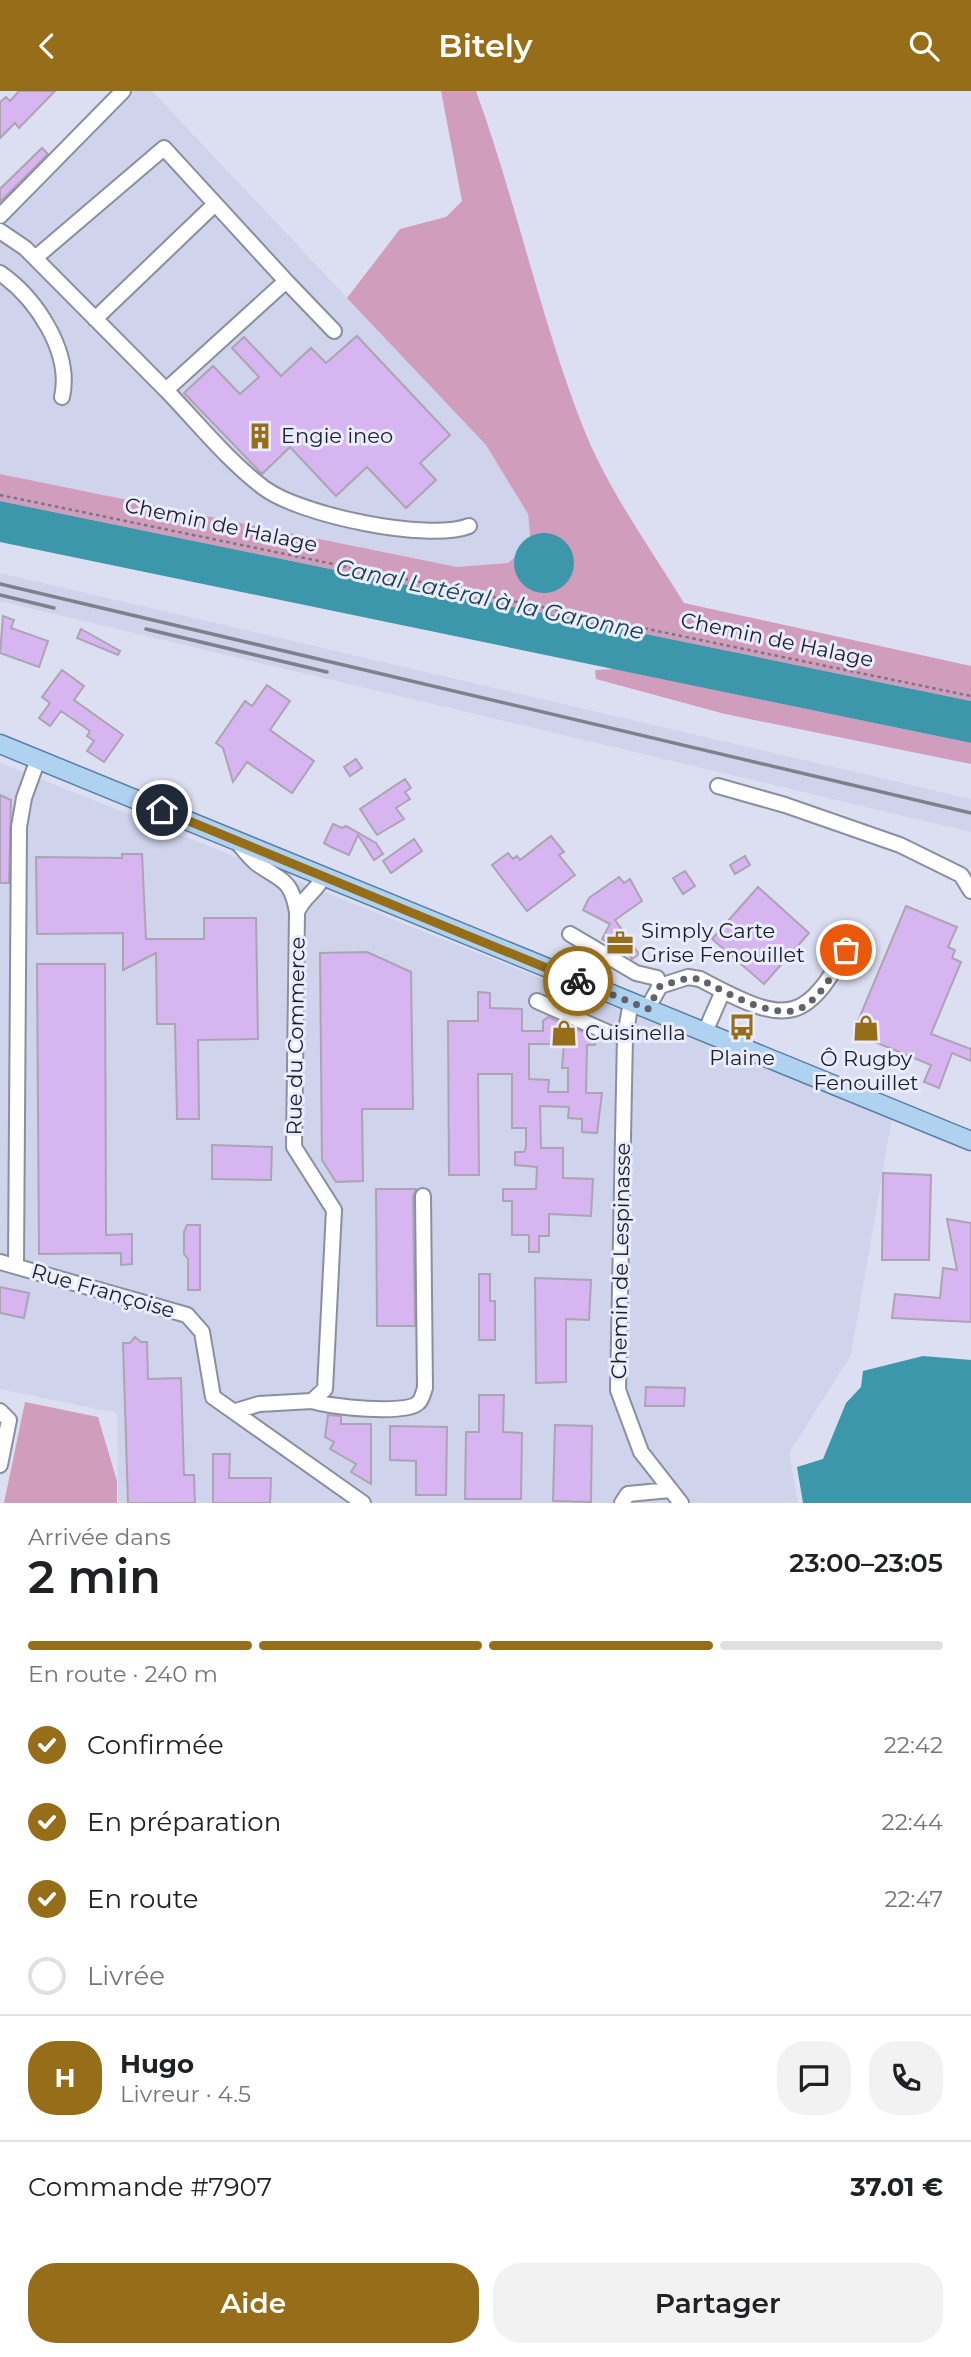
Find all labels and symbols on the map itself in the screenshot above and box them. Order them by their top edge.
building icon: Engie ineo [245,421,275,451]
place label: Engie ineo [281,423,393,448]
street label: Chemin de Halage [122,492,320,557]
water label: Canal Latéral à la Garonne [333,553,647,645]
street label: Chemin de Halage [678,607,876,672]
pin [132,780,192,840]
place label: Simply Carte Grise Fenouillet [641,918,805,967]
pin [816,920,876,980]
office icon: Simply Carte Grise Fenouillet [605,928,635,958]
street label: Rue du Commerce [281,936,310,1136]
courier [543,946,613,1016]
bus stop icon: Plaine [727,1012,757,1042]
shop icon: Ô Rugby Fenouillet [851,1013,881,1043]
shop icon: Cuisinella [549,1018,579,1048]
place label: Cuisinella [585,1020,686,1045]
place label: Plaine [709,1045,775,1070]
place label: Ô Rugby Fenouillet [813,1046,919,1095]
street label: Chemin de Lespinasse [606,1142,635,1380]
street label: Rue Françoise [29,1258,178,1323]

